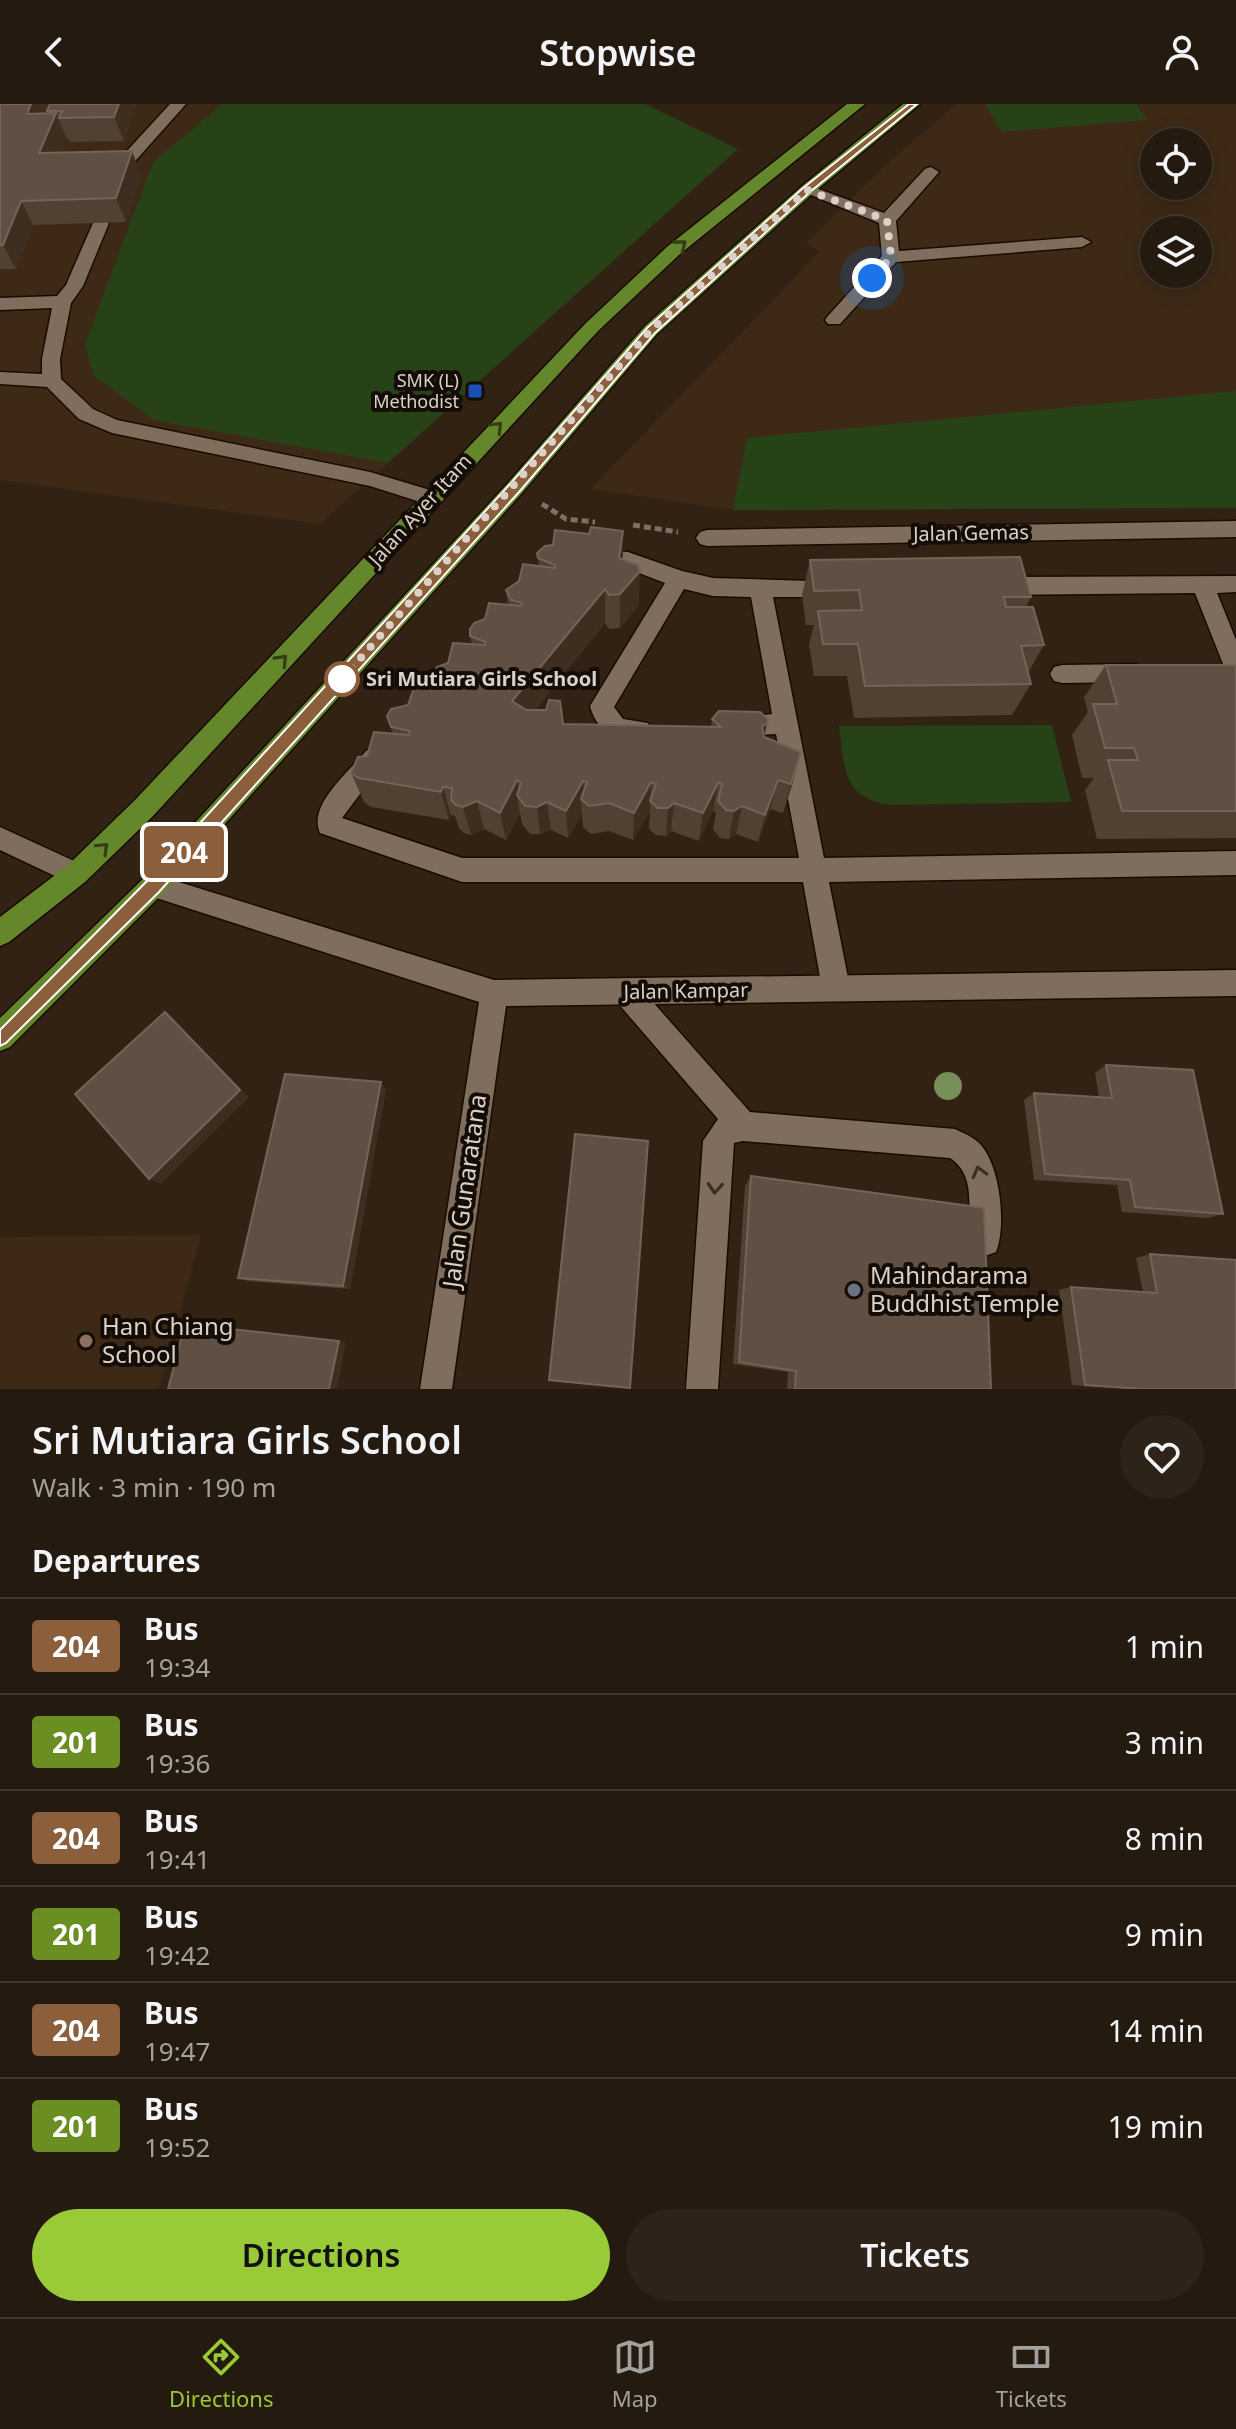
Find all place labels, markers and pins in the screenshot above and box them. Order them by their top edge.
place label: SMK (L) Methodist [373,368,459,413]
marker: SMK (L) Methodist [466,382,484,400]
marker: Sri Mutiara Girls School [325,662,359,696]
place label: Sri Mutiara Girls School [366,665,597,692]
place label: Mahindarama Buddhist Temple [870,1258,1060,1319]
marker: Mahindarama Buddhist Temple [845,1281,863,1299]
place label: Han Chiang School [102,1309,234,1370]
marker: Han Chiang School [77,1332,95,1350]

